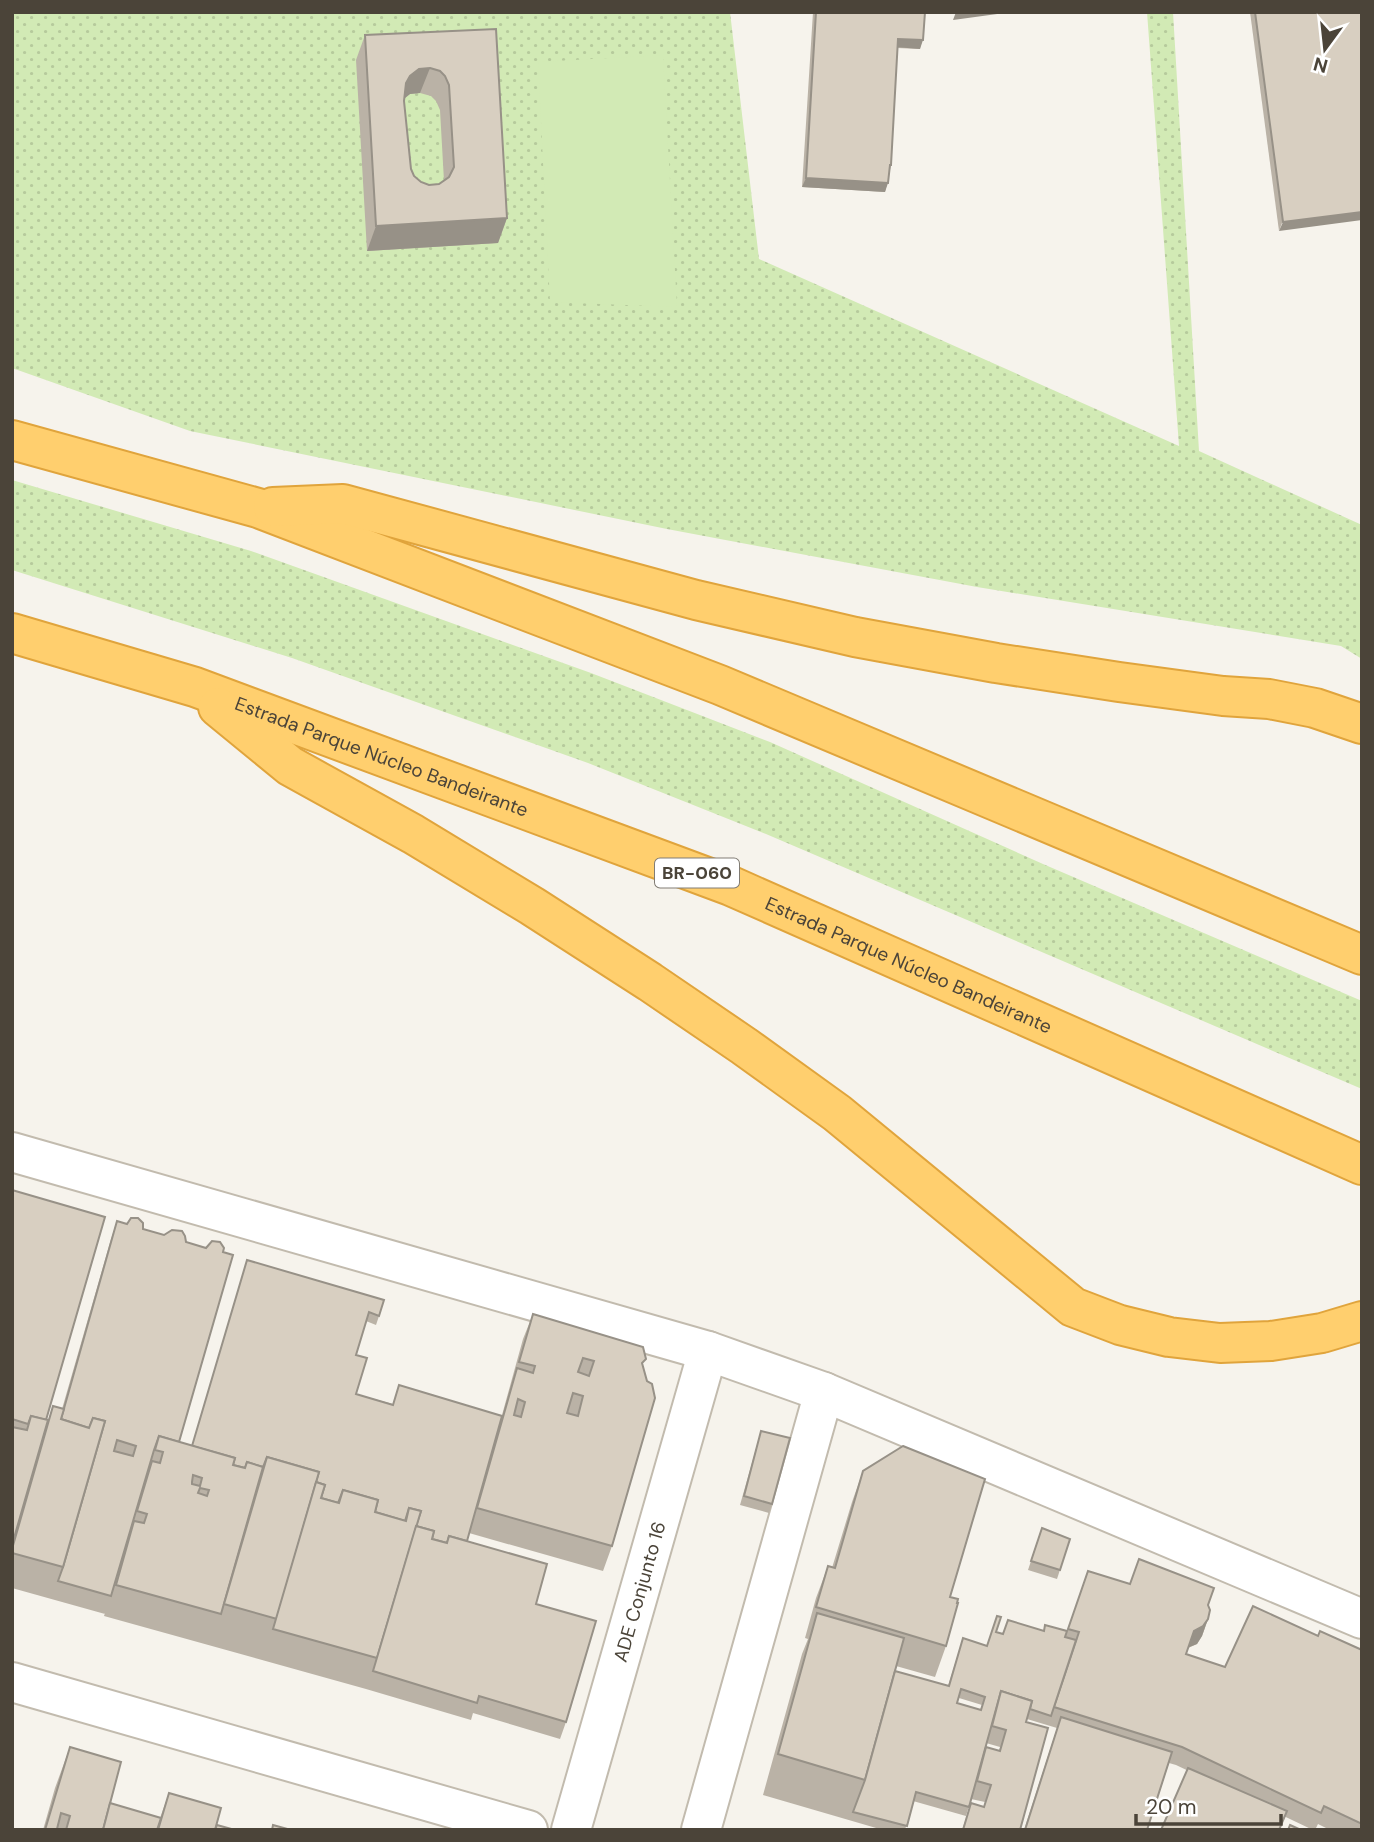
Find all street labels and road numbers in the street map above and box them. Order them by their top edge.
street label: Estrada Parque Núcleo Bandeirante [232,691,532,822]
road number: BR-060 [655,858,739,888]
street label: Estrada Parque Núcleo Bandeirante [762,890,1056,1039]
street label: ADE Conjunto 16 [607,1518,671,1665]

